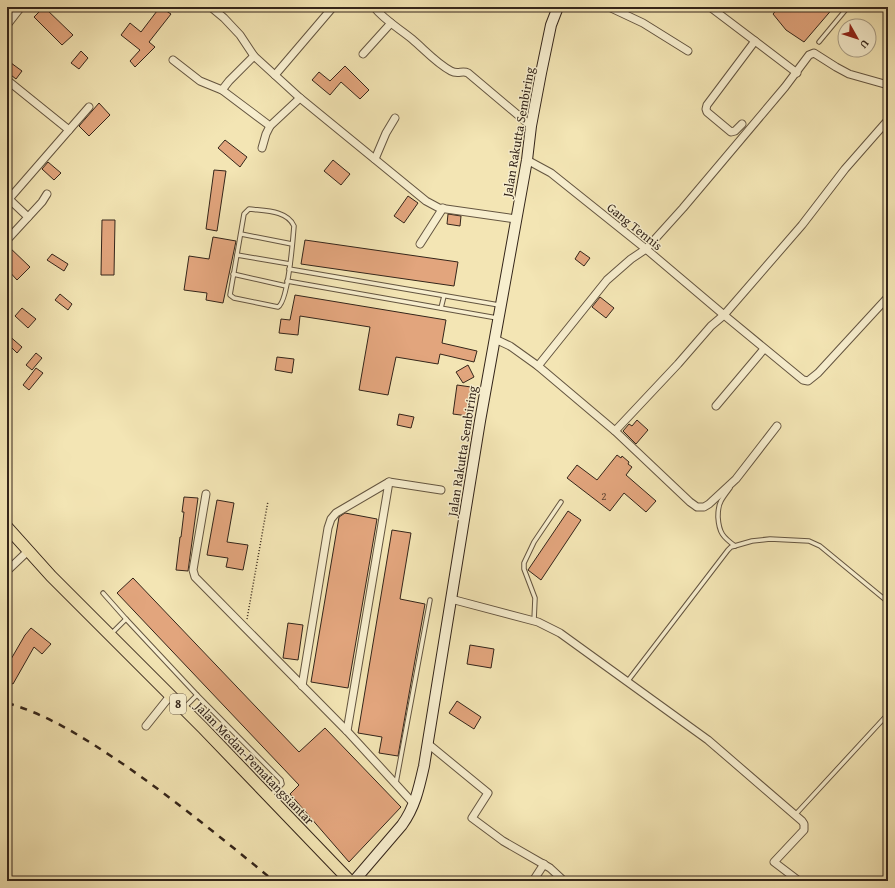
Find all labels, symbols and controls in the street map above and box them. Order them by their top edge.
north arrow [837,18,877,58]
text: U [856,36,873,53]
street label: Jalan Rakutta Sembiring [497,65,539,201]
street label: Gang Tennis [603,198,667,255]
street label: Jalan Rakutta Sembiring [442,384,482,520]
house number: 2 [601,488,607,504]
road number: 8 [170,694,186,714]
street label: Jalan Medan-Pematangsiantar [189,696,319,830]

